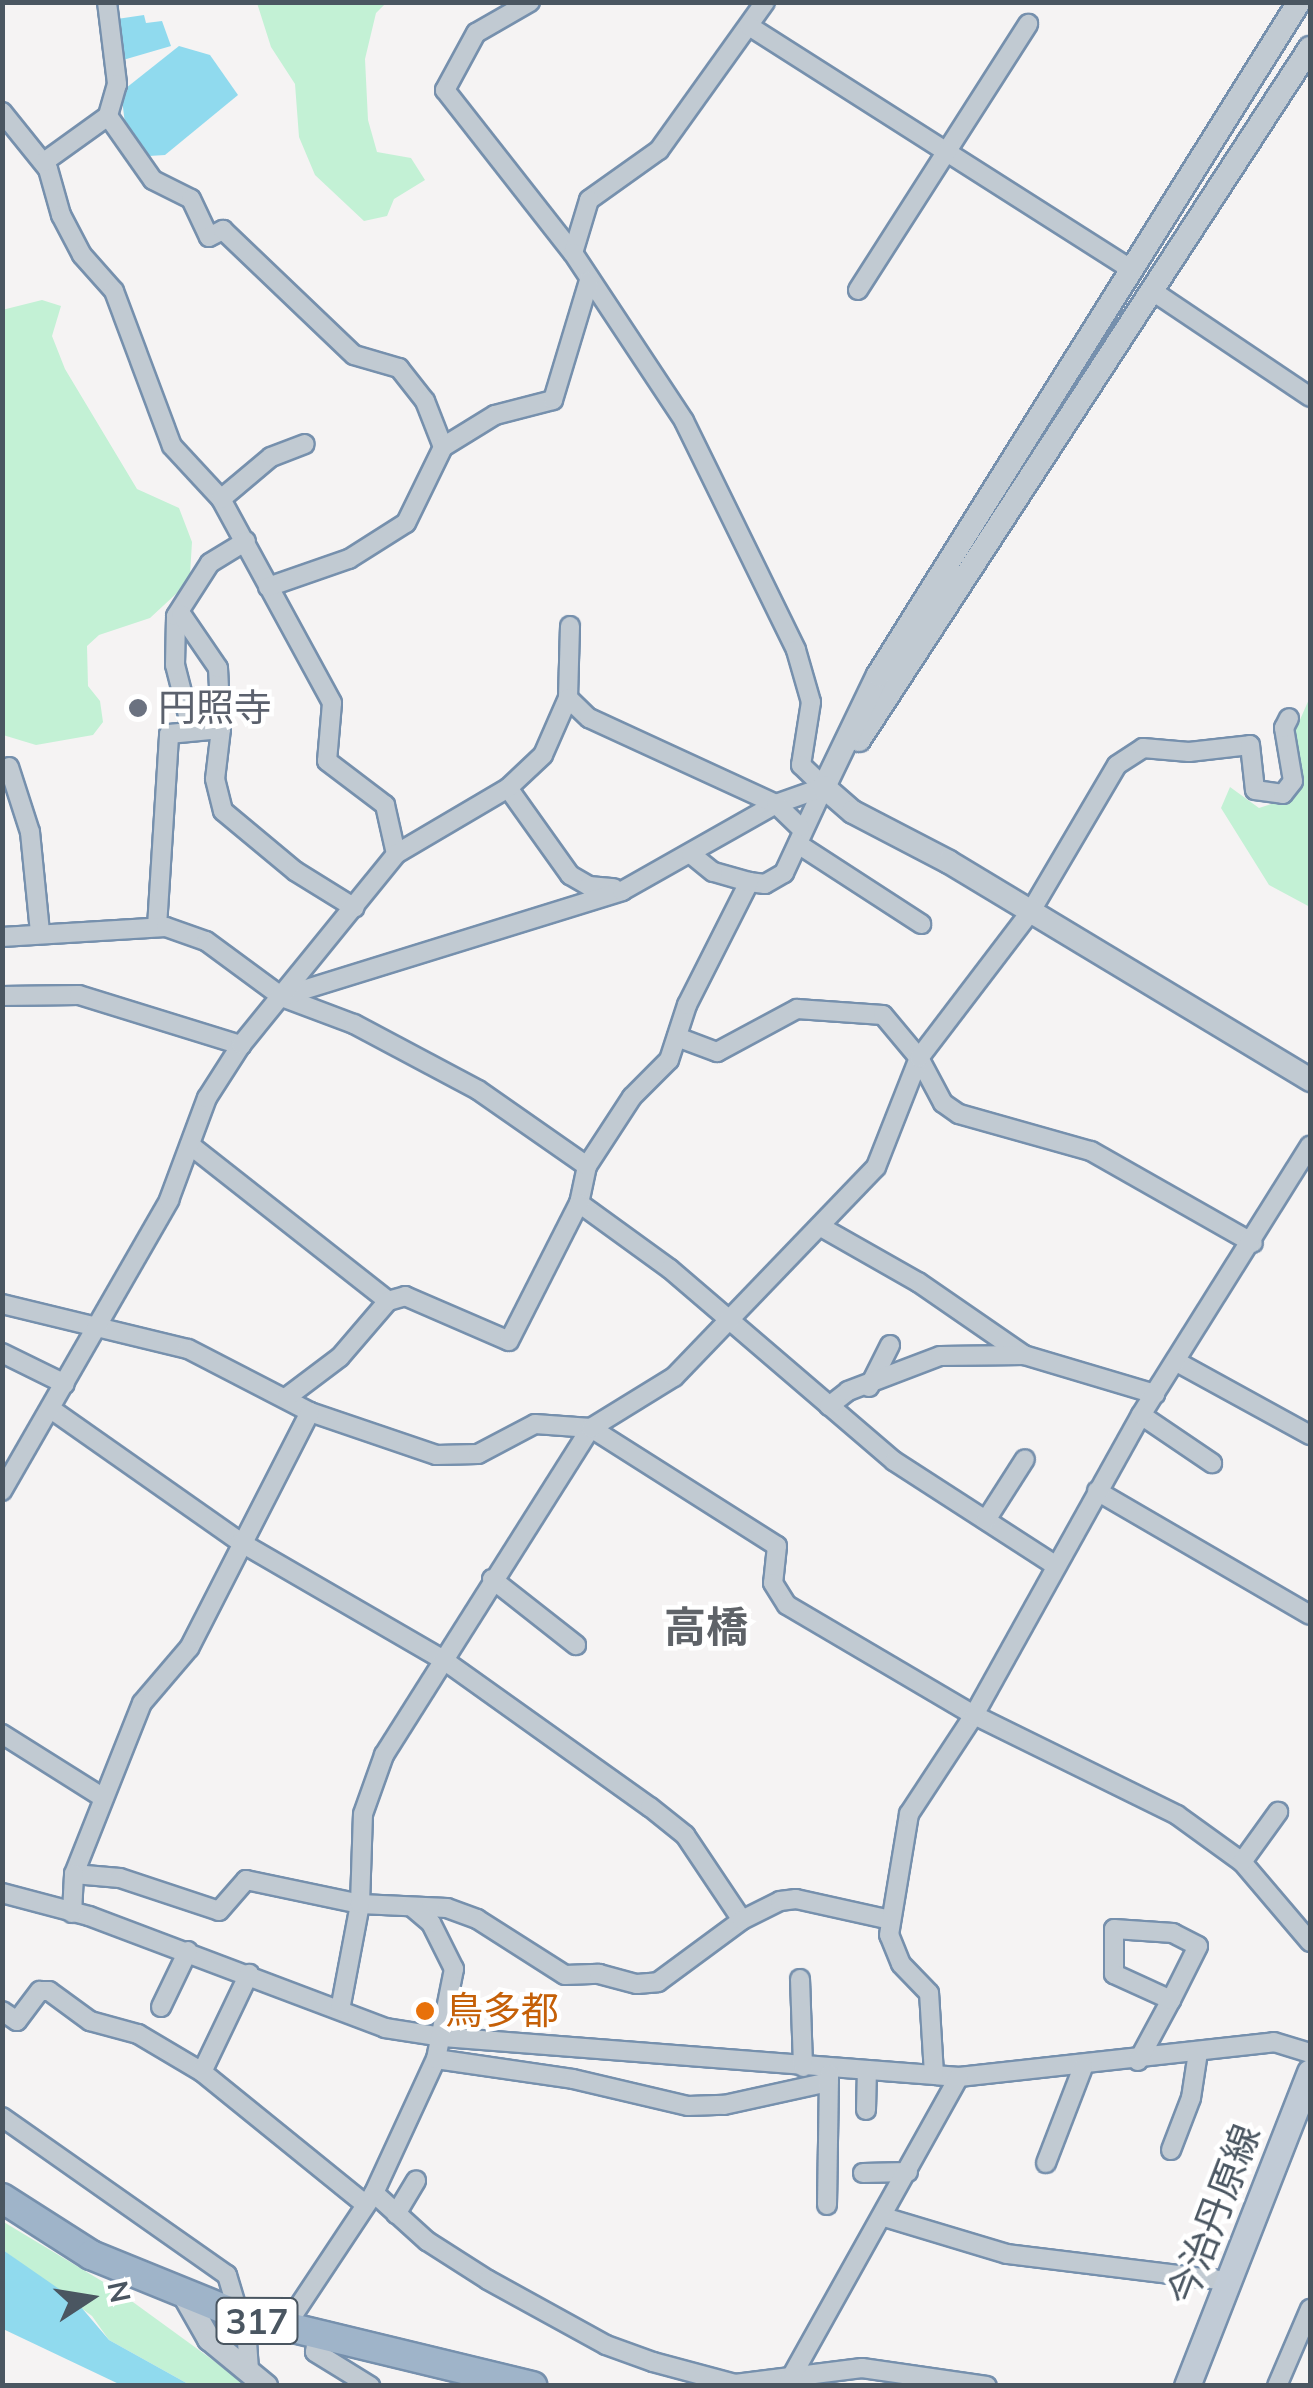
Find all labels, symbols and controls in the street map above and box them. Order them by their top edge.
place label: 円照寺 [158,685,272,731]
marker: 円照寺 [127,697,149,719]
district label: 高橋 [664,1602,748,1652]
place label: 鳥多都 [445,1988,559,2034]
marker: 鳥多都 [414,2000,436,2022]
street label: 今治丹原線 [1159,2118,1269,2312]
north arrow [40,2248,140,2348]
text: N [101,2278,139,2306]
road number: 317 [214,2291,300,2351]

